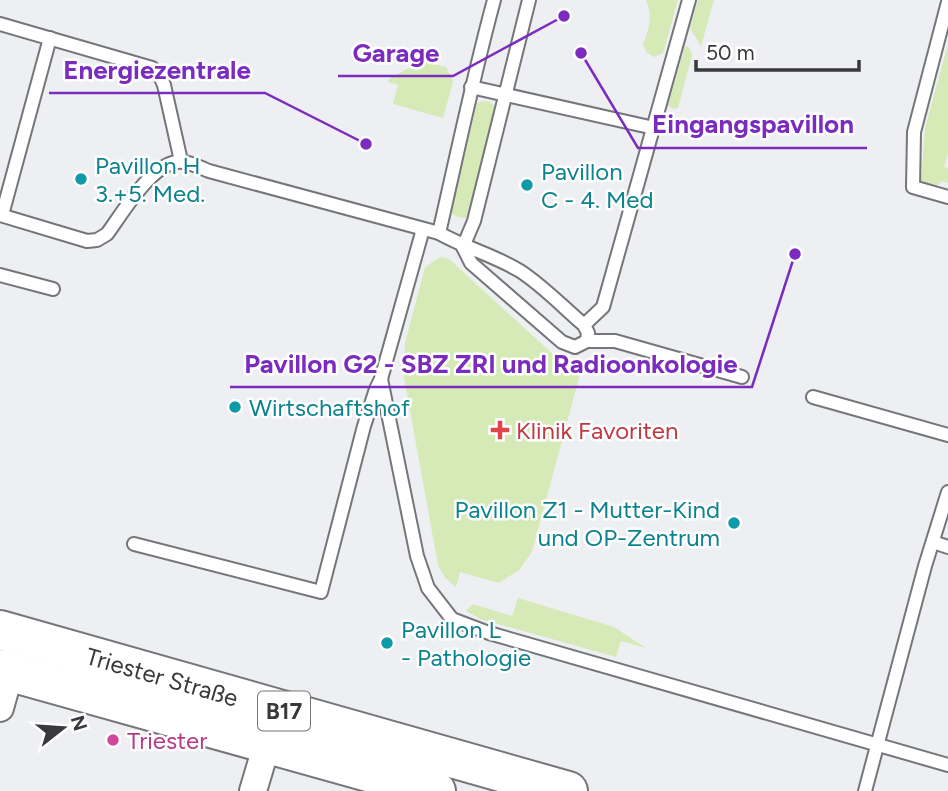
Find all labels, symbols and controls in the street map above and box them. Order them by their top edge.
scale bar [696,28,859,72]
callout: Garage [338,29,453,76]
text: Garage [353,37,439,69]
text: 50 m [706,40,755,65]
callout: Energiezentrale [49,46,265,93]
text: Energiezentrale [63,54,251,86]
callout: Eingangspavillon [638,101,867,148]
text: Eingangspavillon [652,108,854,140]
place label: Pavillon H 3.+5. Med. [95,151,205,208]
place label: Pavillon C - 4. Med [541,157,653,214]
marker: Pavillon H 3.+5. Med. [73,171,89,187]
marker: Pavillon C - 4. Med [519,177,535,193]
callout: Pavillon G2 - SBZ ZRI und Radioonkologie [230,340,752,387]
text: Pavillon G2 - SBZ ZRI und Radioonkologie [244,348,738,380]
place label: Wirtschaftshof [249,393,410,422]
marker: Wirtschaftshof [227,399,243,415]
place label: Klinik Favoriten [516,416,678,445]
marker: Klinik Favoriten [490,420,510,440]
place label: Pavillon Z1 - Mutter-Kind und OP-Zentrum [455,495,720,552]
marker: Pavillon Z1 - Mutter-Kind und OP-Zentrum [726,515,742,531]
place label: Pavillon L - Pathologie [401,615,531,672]
marker: Pavillon L - Pathologie [379,635,395,651]
street label: Triester Straße [83,641,241,713]
road number: B17 [258,692,310,730]
north arrow [28,693,98,763]
text: N [66,713,92,734]
place label: Triester [127,726,207,755]
marker: Triester [105,732,121,748]

